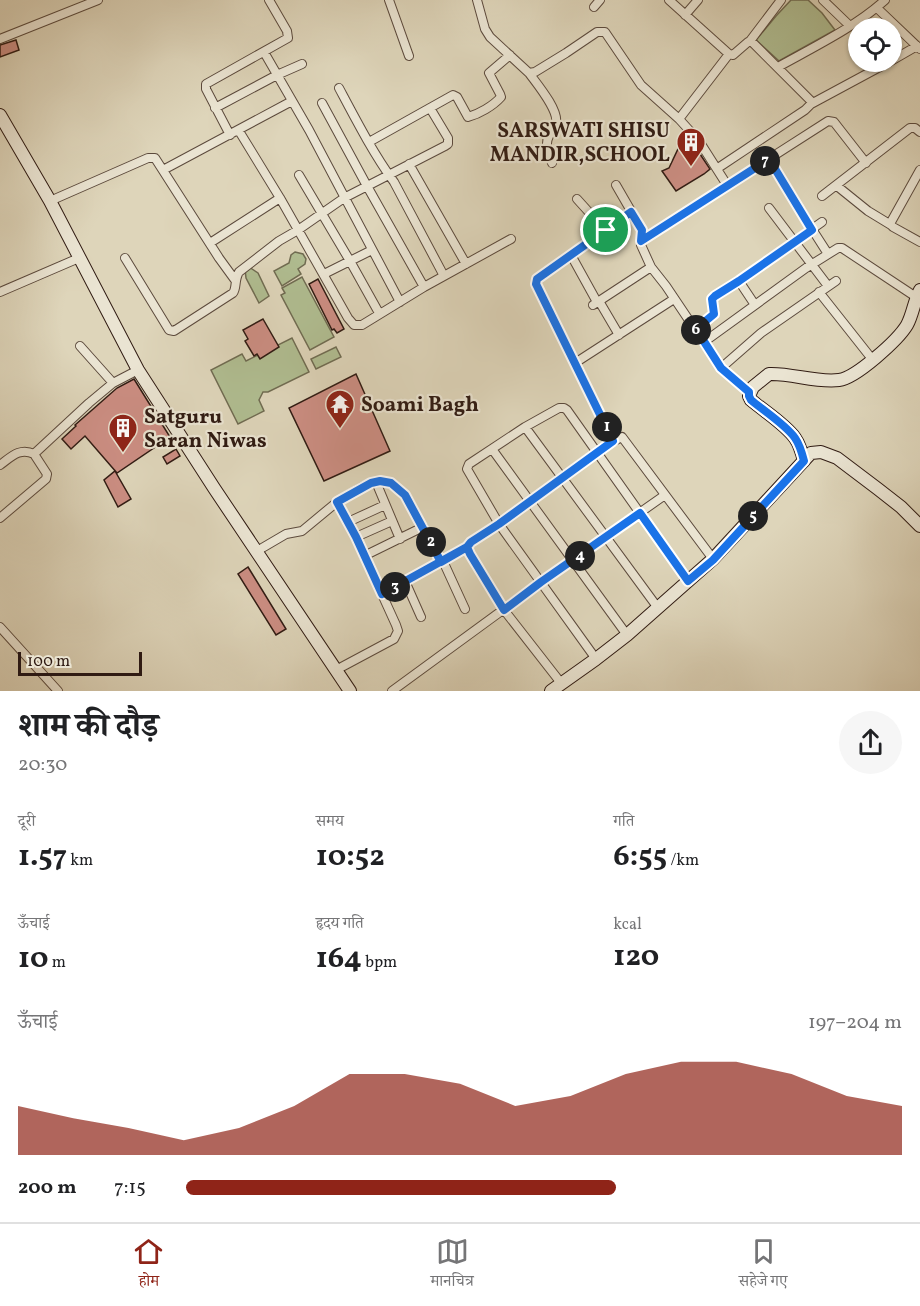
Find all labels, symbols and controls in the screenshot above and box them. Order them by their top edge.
map controls [848,18,902,72]
button: locate [848,18,902,72]
place label: SARSWATI SHISU MANDIR,SCHOOL [490,117,670,170]
building icon: SARSWATI SHISU MANDIR,SCHOOL [675,126,707,168]
pin: 7 [750,146,780,176]
text: 7 [761,150,769,172]
pin [580,204,631,255]
icon: arrive [589,213,622,246]
pin: 6 [681,315,711,345]
text: 6 [692,319,700,341]
temple icon: Soami Bagh [324,388,356,430]
place label: Soami Bagh [361,391,479,420]
place label: Satguru Saran Niwas [144,403,267,456]
building icon: Satguru Saran Niwas [107,412,139,454]
pin: 1 [592,412,622,442]
text: 1 [604,416,610,438]
pin: 5 [738,501,768,531]
text: 5 [749,505,757,527]
pin: 2 [416,527,446,557]
text: 2 [427,531,435,553]
pin: 4 [565,541,595,571]
text: 4 [575,545,585,567]
pin: 3 [380,572,410,602]
text: 3 [391,576,399,598]
scale bar [18,649,142,676]
text: 100 m [27,651,70,673]
text: शाम की दौड़ [18,705,158,751]
button: share [839,711,902,774]
text: 20:30 [18,751,67,779]
text: दूरी [18,811,35,833]
text: समय [316,811,344,833]
text: गति [613,811,634,833]
text: 1.57 [18,836,67,878]
text: 10:52 [316,836,385,878]
text: 6:55 [613,836,667,878]
text: km [67,850,93,872]
text: /km [667,850,699,872]
text: ऊँचाई [18,913,50,935]
text: हृदय गति [316,913,364,935]
text: kcal [613,914,642,936]
text: 120 [613,936,659,978]
text: 10 [18,938,49,980]
text: 164 [316,938,362,980]
text: m [49,952,66,974]
text: bpm [362,952,397,974]
text: ऊँचाई [18,1009,57,1037]
text: 197–204 m [808,1009,902,1037]
text: 200 m [18,1174,76,1202]
text: 7:15 [114,1174,146,1202]
tab: होम [132,1235,165,1296]
tab: मानचित्र [430,1235,474,1296]
tab: सहेजे गए [739,1235,787,1296]

